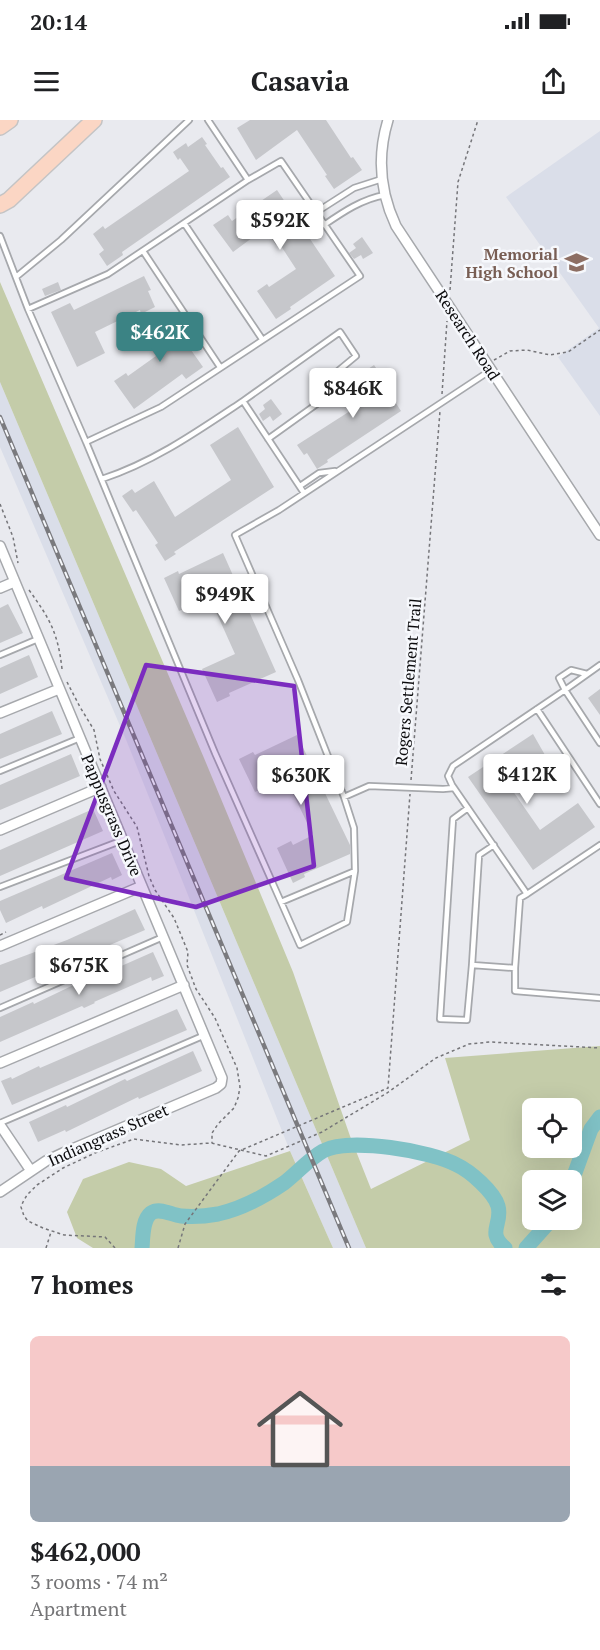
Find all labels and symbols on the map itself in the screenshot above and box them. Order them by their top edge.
pin: $592K [238,200,322,251]
place label: Memorial High School [466,243,558,283]
school or university icon: Memorial High School [563,250,589,276]
street label: Research Road [431,286,505,385]
pin: $462K [118,312,202,363]
pin: $846K [311,368,395,419]
pin: $949K [183,574,267,625]
street label: Rogers Settlement Trail [390,597,426,767]
street label: Pappusgrass Drive [76,751,148,879]
pin: $412K [485,754,569,805]
pin: $630K [259,755,343,806]
pin: $675K [37,945,121,996]
street label: Indiangrass Street [44,1099,172,1171]

